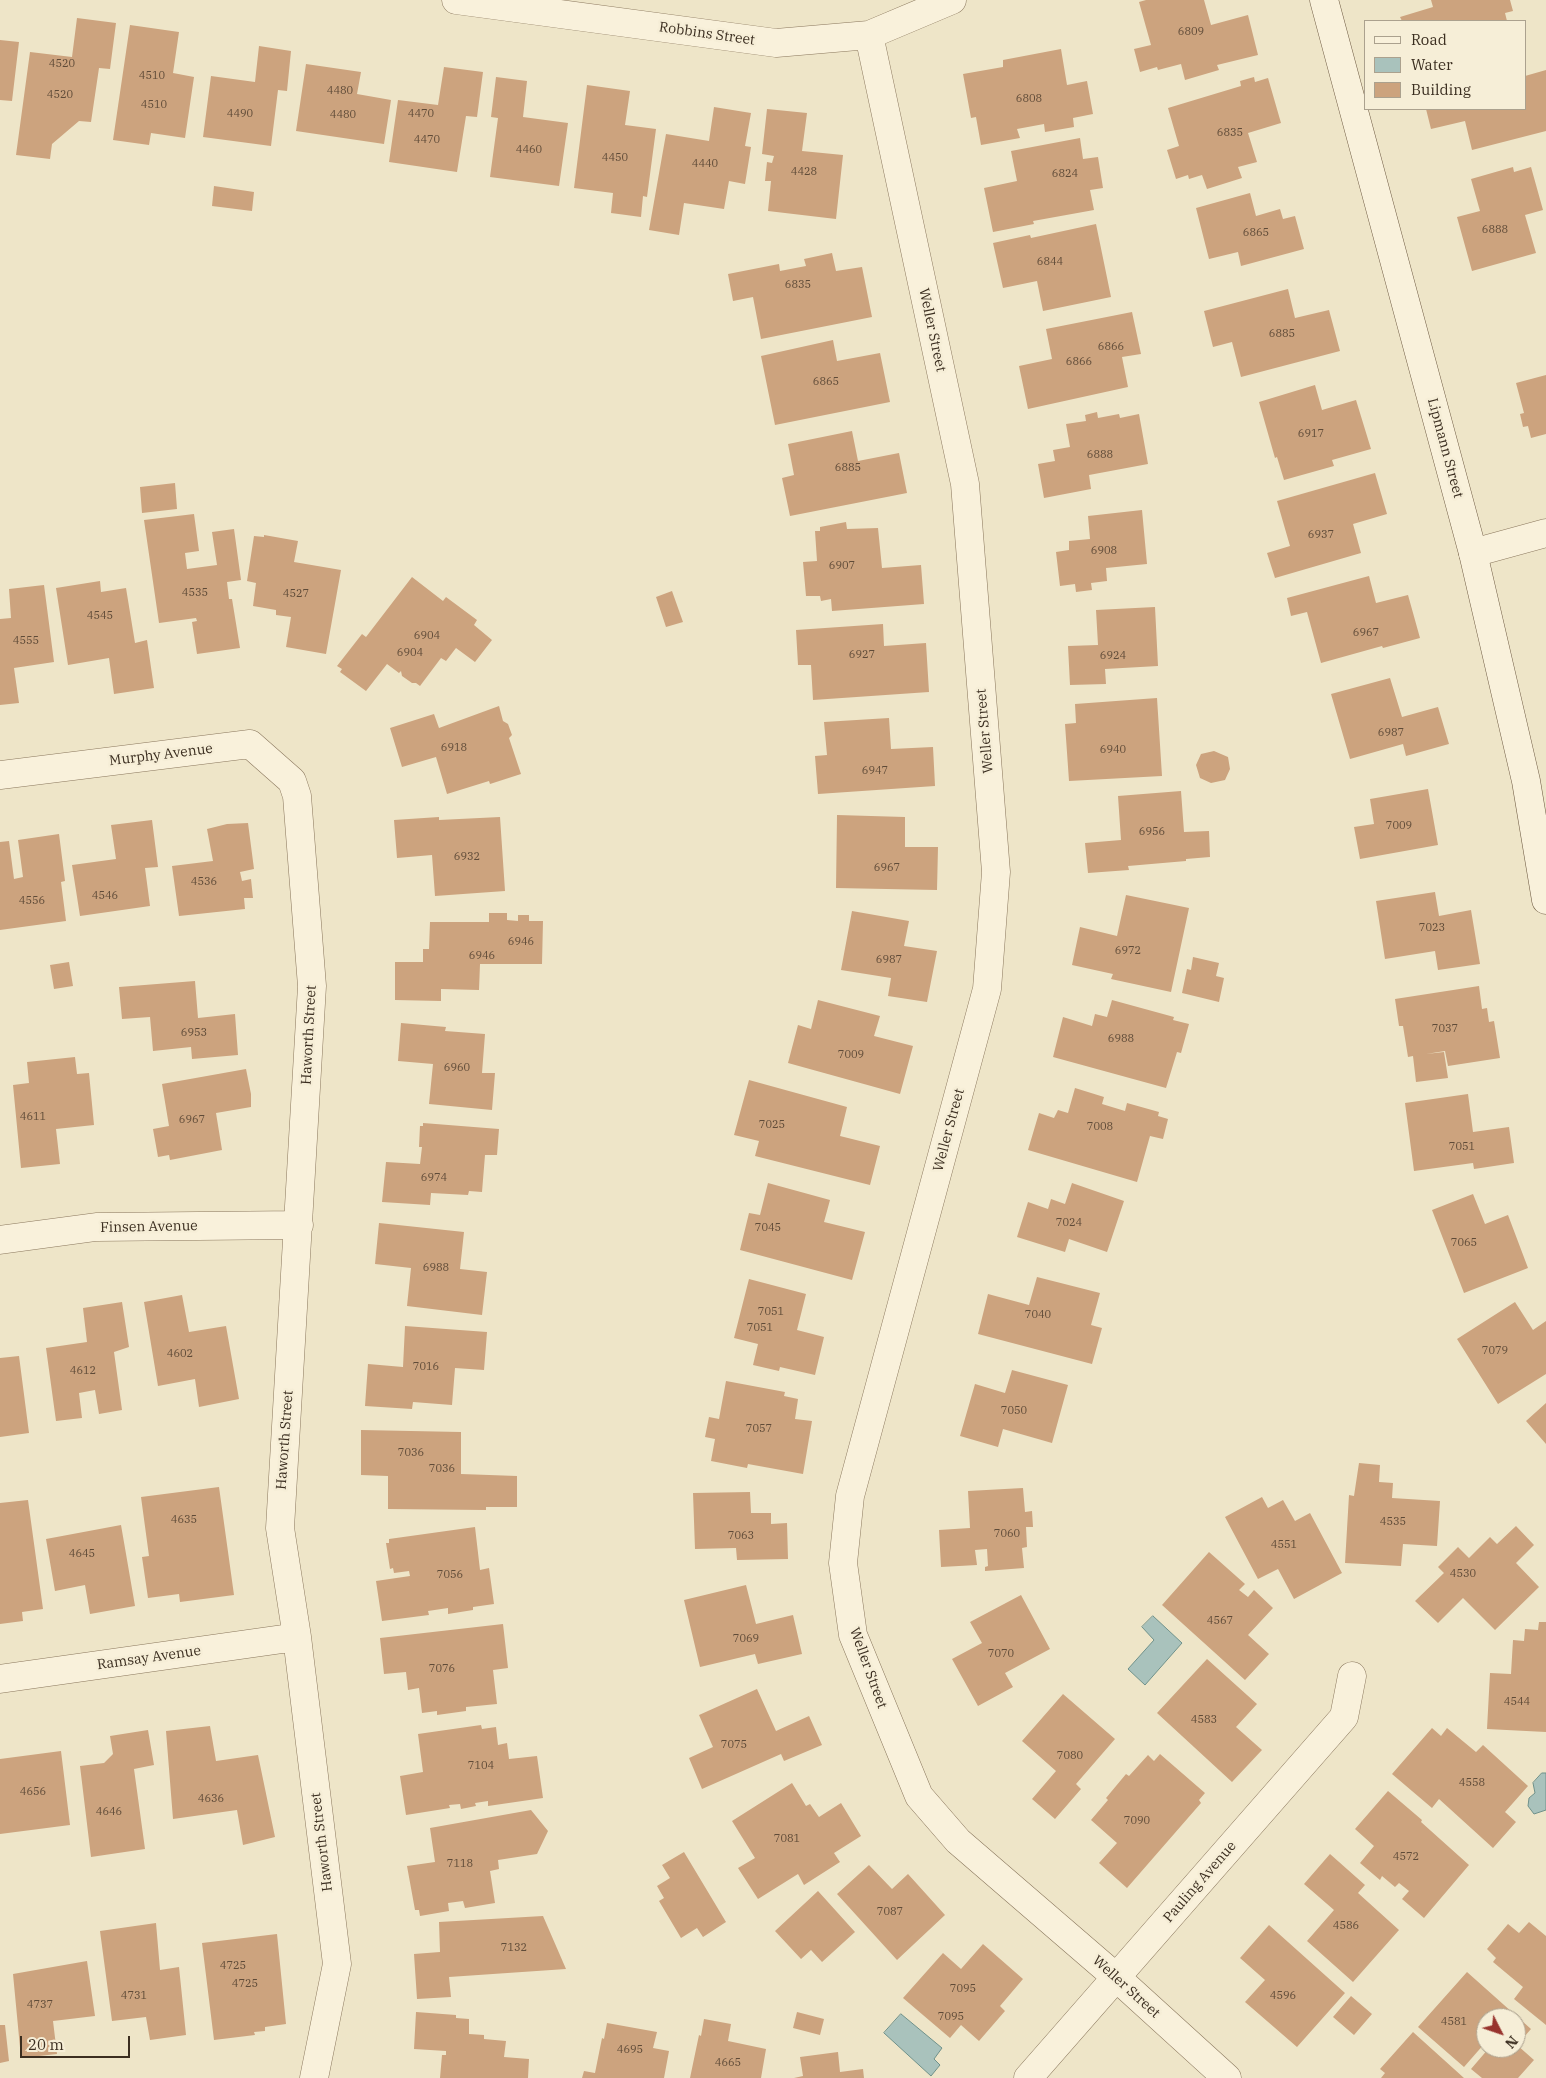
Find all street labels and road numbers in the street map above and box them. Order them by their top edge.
street label: Robbins Street [658,19,756,49]
street label: Weller Street [915,287,949,373]
street label: Lipmann Street [1424,396,1466,500]
street label: Weller Street [973,688,997,774]
street label: Murphy Avenue [108,740,214,770]
street label: Haworth Street [298,985,320,1085]
street label: Weller Street [930,1087,968,1173]
street label: Finsen Avenue [100,1218,198,1236]
street label: Haworth Street [273,1390,297,1490]
street label: Weller Street [846,1625,890,1711]
street label: Ramsay Avenue [96,1642,202,1674]
street label: Haworth Street [308,1791,336,1893]
street label: Pauling Avenue [1160,1838,1240,1926]
street label: Weller Street [1089,1952,1163,2022]

